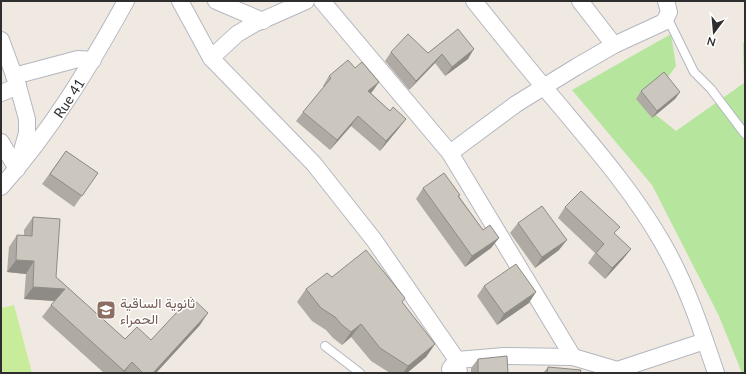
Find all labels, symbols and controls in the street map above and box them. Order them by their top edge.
north arrow [694,12,734,52]
text: N [705,35,717,50]
street label: Rue 41 [49,75,87,121]
place label: ثانوية الساقية الحمراء [120,294,196,328]
school or university icon: ثانوية الساقية الحمراء [95,299,117,321]

